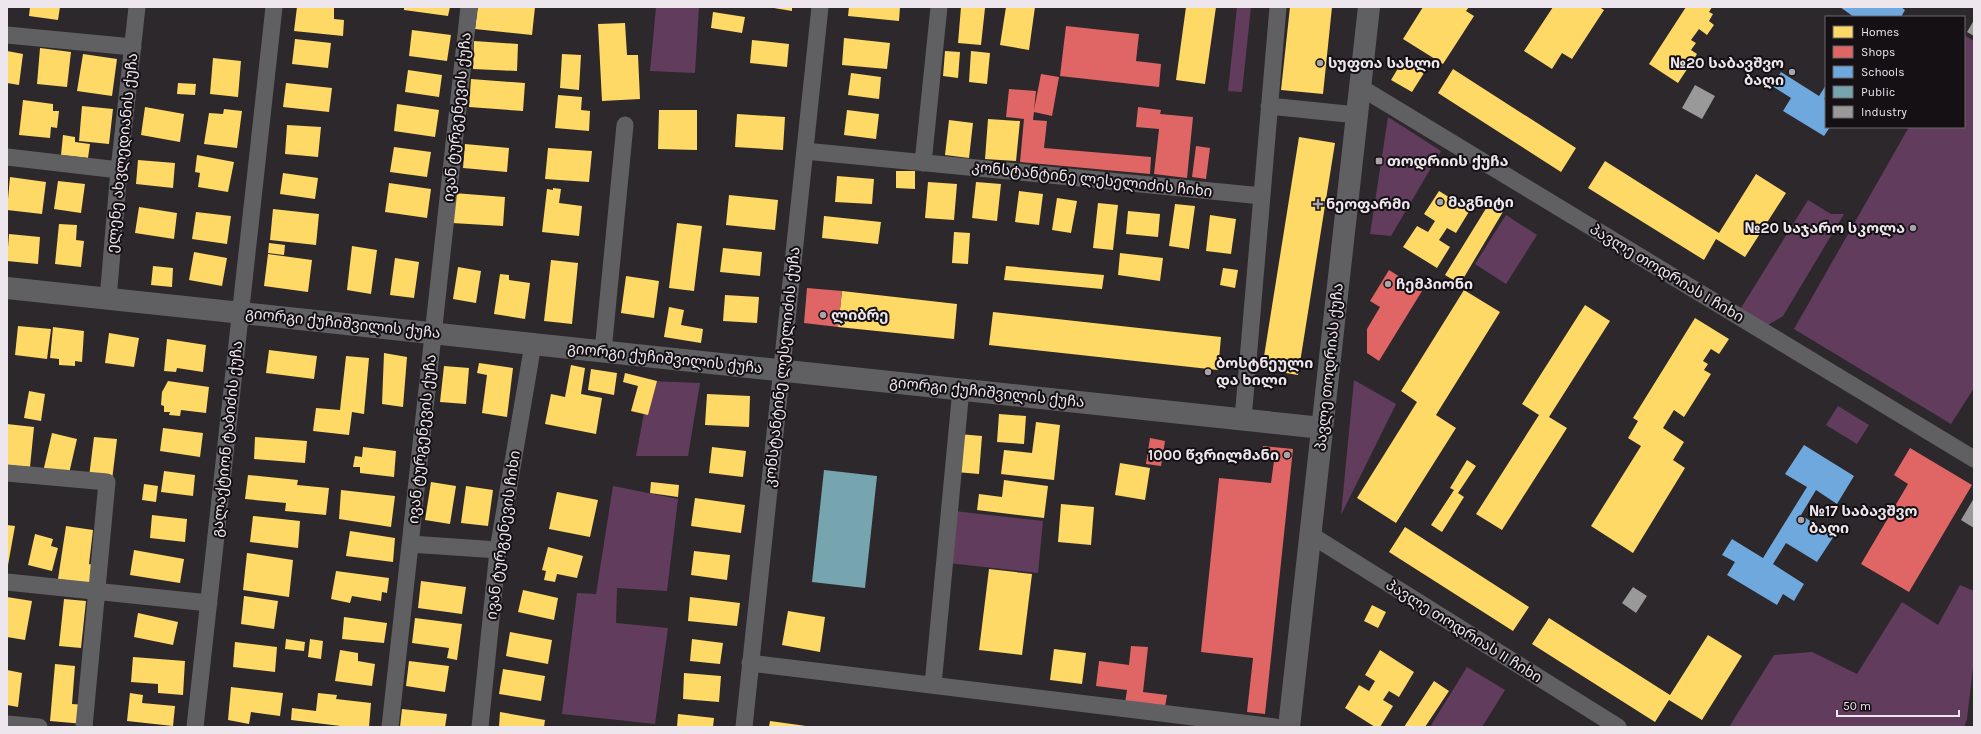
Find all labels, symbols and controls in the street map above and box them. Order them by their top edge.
legend [1825,16,1965,128]
text: Homes [1861,25,1899,39]
street label: ივან ტურგენევის ქუჩა [439,31,475,203]
text: Shops [1861,45,1895,59]
street label: ელენე ახვლედიანის ქუჩა [103,52,141,254]
place label: სუფთა სახლი [1328,54,1440,72]
place label: №20 საბავშვო ბაღი [1670,54,1784,89]
marker: სუფთა სახლი [1315,58,1325,68]
text: Schools [1861,65,1904,79]
marker: №20 საბავშვო ბაღი [1787,67,1797,77]
text: Public [1861,85,1895,99]
text: Industry [1861,105,1907,119]
place label: თოდრიის ქუჩა [1387,152,1509,170]
marker: თოდრიის ქუჩა [1374,156,1384,166]
street label: კონსტანტინე ლესელიძის ჩიხი [971,157,1213,201]
place label: მაგნიტი [1448,193,1514,211]
place label: ნეოფარმი [1326,195,1410,213]
marker: მაგნიტი [1435,197,1445,207]
marker: ნეოფარმი [1313,199,1323,209]
place label: №20 საჯარო სკოლა [1744,219,1905,237]
street label: პავლე თოდრიას I ჩიხი [1587,220,1747,326]
marker: №20 საჯარო სკოლა [1908,223,1918,233]
street label: კონსტანტინე ლესელიძის ქუჩა [760,246,804,488]
place label: ჩემპიონი [1396,275,1473,293]
marker: ჩემპიონი [1383,279,1393,289]
street label: პავლე თოდრიას ქუჩა [1311,282,1347,452]
street label: გიორგი ქუჩიშვილის ქუჩა [245,304,441,342]
place label: ლიბრე [831,306,888,324]
marker: ლიბრე [818,310,828,320]
street label: გიორგი ქუჩიშვილის ქუჩა [567,339,763,377]
street label: გალაქტიონ ტაბიძის ქუჩა [208,340,246,538]
street label: ივან ტურგენევის ქუჩა [404,353,440,525]
place label: ბოსტნეული და ხილი [1216,354,1313,389]
marker: ბოსტნეული და ხილი [1203,367,1213,377]
street label: გიორგი ქუჩიშვილის ქუჩა [889,373,1085,411]
place label: 1000 წვრილმანი [1148,446,1279,464]
street label: ივან ტურგენევის ჩიხი [482,449,524,621]
marker: 1000 წვრილმანი [1282,450,1292,460]
place label: №17 საბავშვო ბაღი [1809,502,1917,537]
marker: №17 საბავშვო ბაღი [1796,515,1806,525]
street label: პავლე თოდრიას II ჩიხი [1383,575,1545,687]
scale bar [1837,692,1959,718]
text: 50 m [1843,699,1871,713]

